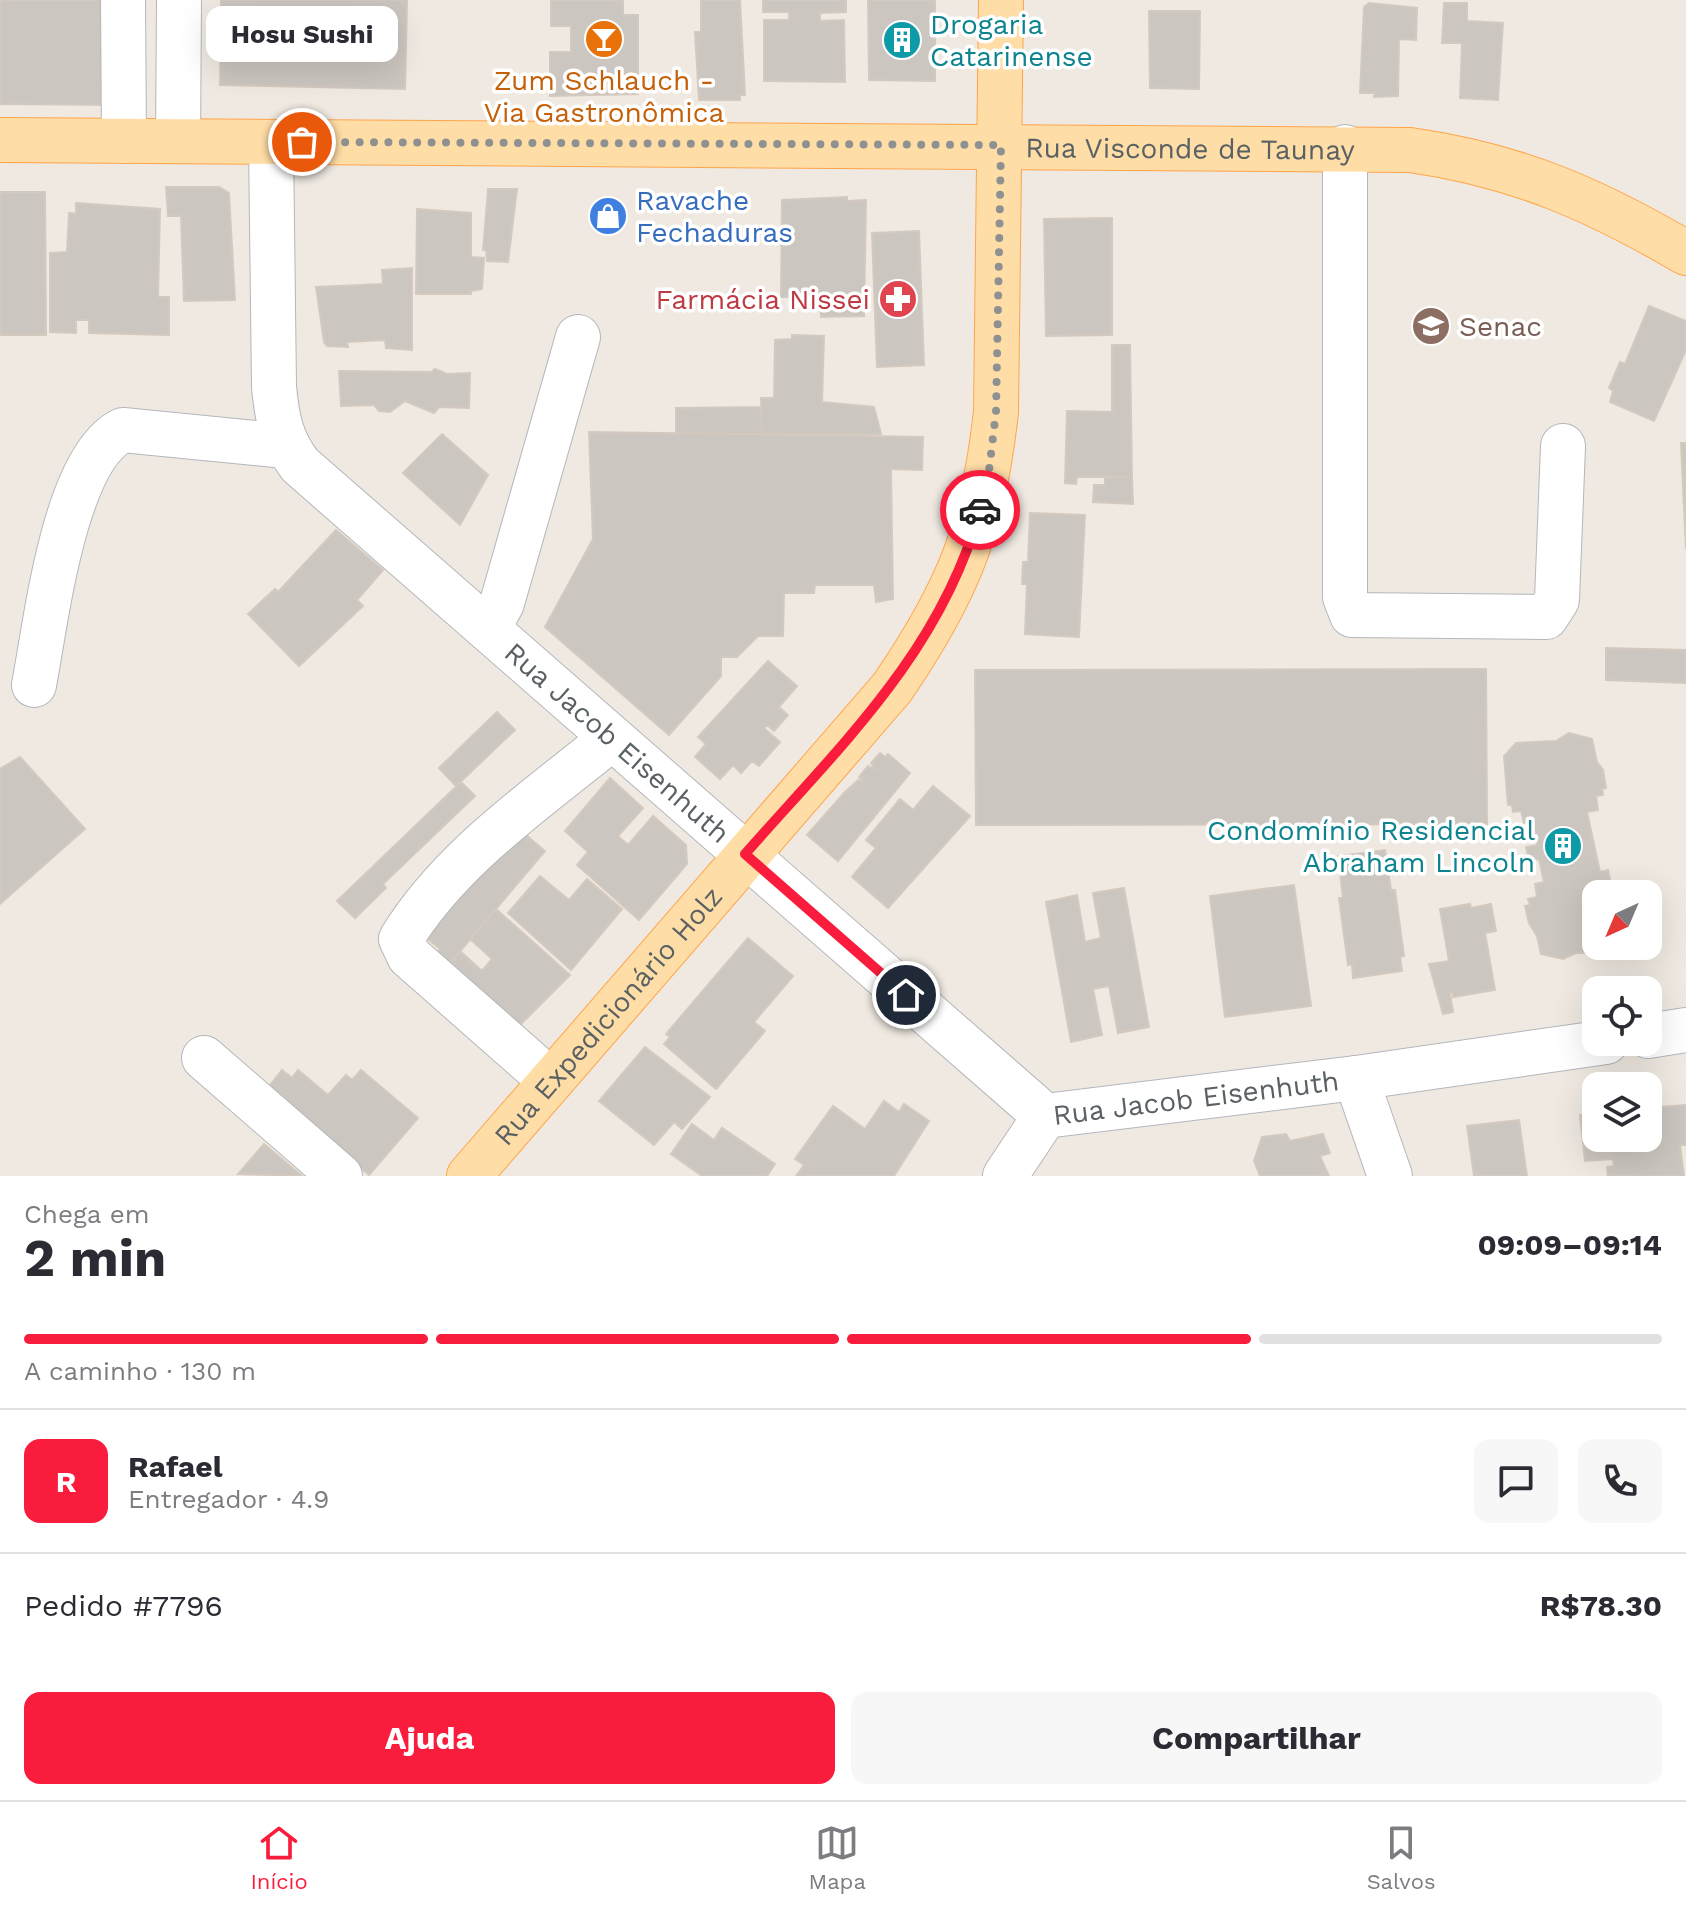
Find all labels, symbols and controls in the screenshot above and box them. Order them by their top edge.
callout: Hosu Sushi [206,6,398,62]
place label: Drogaria Catarinense [930,8,1093,73]
bar icon: Zum Schlauch - Via Gastronômica [583,18,625,60]
text: Hosu Sushi [231,19,373,49]
building icon: Drogaria Catarinense [881,19,923,61]
place label: Zum Schlauch - Via Gastronômica [484,64,724,129]
pin [268,108,336,176]
icon: bag [280,120,324,164]
street label: Rua Visconde de Taunay [1025,131,1355,166]
place label: Ravache Fechaduras [636,184,793,249]
shop icon: Ravache Fechaduras [587,195,629,237]
pharmacy icon: Farmácia Nissei [877,278,919,320]
place label: Farmácia Nissei [656,283,870,316]
school or university icon: Senac [1410,305,1452,347]
place label: Senac [1459,310,1542,343]
courier [940,470,1020,550]
icon: car [958,488,1002,532]
street label: Rua Jacob Eisenhuth [498,635,737,849]
place label: Condomínio Residencial Abraham Lincoln [1207,814,1535,879]
building icon: Condomínio Residencial Abraham Lincoln [1542,825,1584,867]
street label: Rua Expedicionário Holz [487,880,729,1152]
north arrow [1582,880,1662,960]
map controls [1582,880,1662,1152]
pin [872,961,940,1029]
icon: home [884,973,928,1017]
button: locate [1582,976,1662,1056]
street label: Rua Jacob Eisenhuth [1051,1064,1341,1131]
button: layers [1582,1072,1662,1152]
text: Chega em [24,1199,150,1229]
text: 09:09–09:14 [1477,1227,1662,1262]
text: 2 min [24,1228,166,1289]
text: A caminho · 130 m [24,1356,256,1386]
button: chat [1474,1439,1558,1523]
button: phone [1578,1439,1662,1523]
text: Rafael [128,1449,223,1484]
text: R [56,1464,76,1499]
text: Entregador · 4.9 [128,1484,329,1514]
text: Pedido #7796 [24,1588,223,1623]
text: R$78.30 [1540,1588,1662,1623]
button: Ajuda [24,1692,835,1784]
button: Compartilhar [851,1692,1662,1784]
tab: Início [250,1821,308,1894]
tab: Mapa [808,1821,866,1894]
tab: Salvos [1367,1821,1436,1894]

